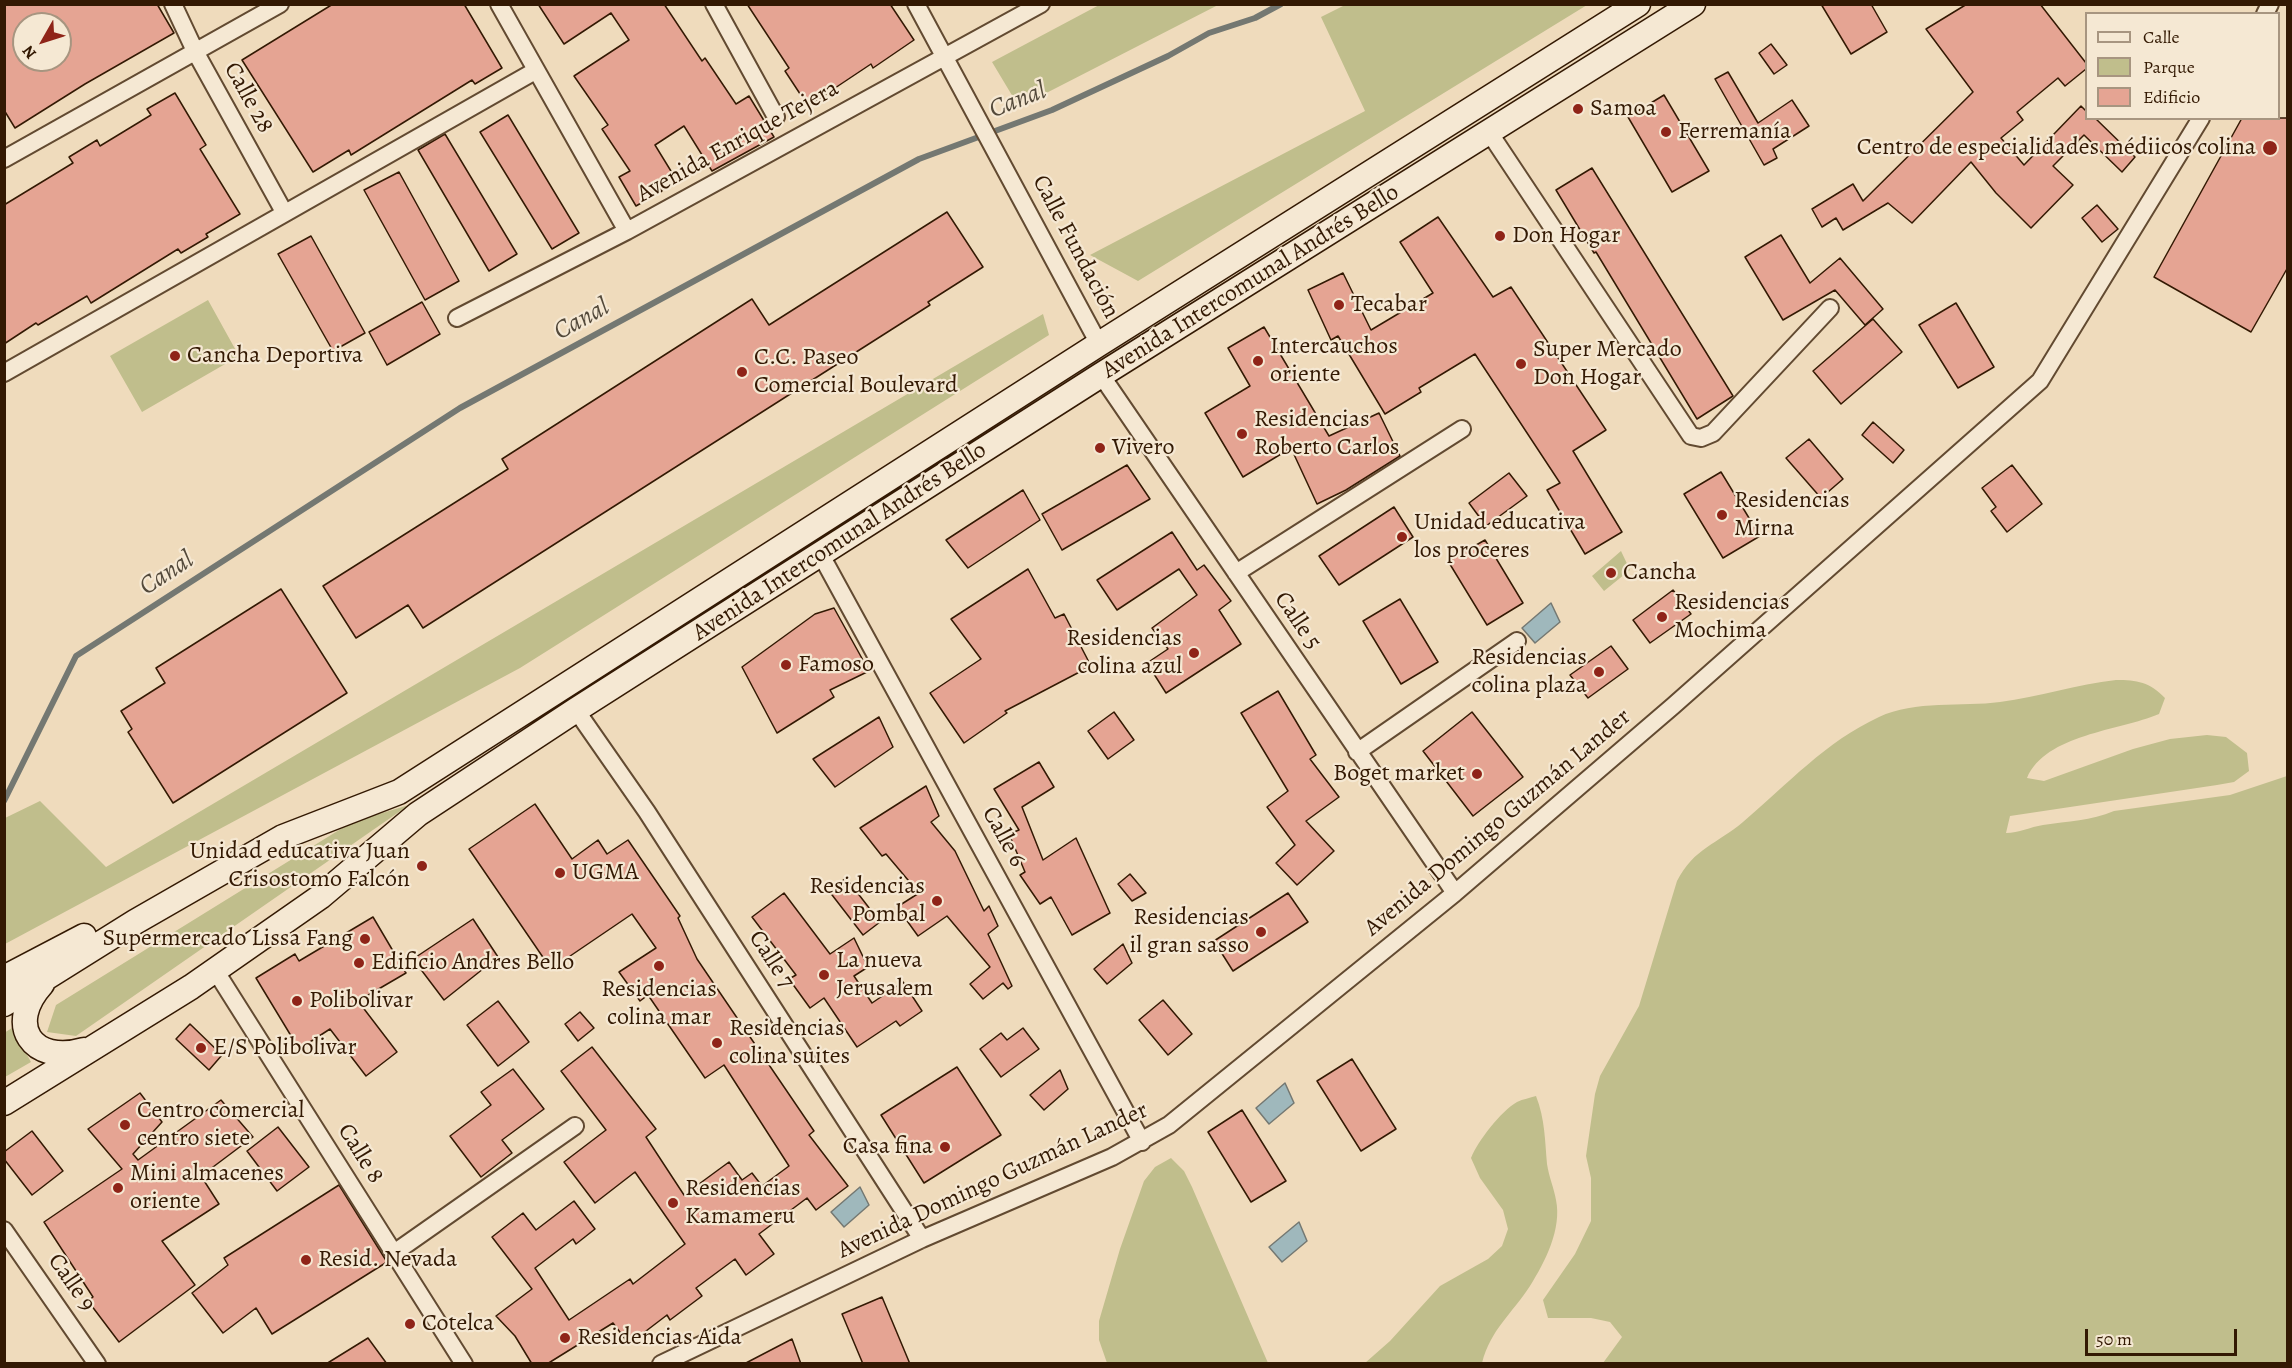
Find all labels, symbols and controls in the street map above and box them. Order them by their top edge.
north arrow [12,12,72,72]
legend [2085,12,2280,120]
text: Calle [2143,25,2180,49]
text: N [17,41,42,64]
text: Parque [2143,55,2195,79]
street label: Calle 28 [217,58,279,138]
street label: Avenida Enrique Tejera [632,75,844,209]
water label: Canal [985,76,1051,126]
text: Edificio [2143,85,2200,109]
place label: Samoa [1590,95,1657,123]
marker: Samoa [1571,102,1585,116]
place label: Ferremanía [1678,118,1791,146]
marker: Ferremanía [1659,125,1673,139]
place label: Centro de especialidades médiicos colina [1857,134,2256,162]
marker: Centro de especialidades médiicos colina [2261,139,2279,157]
street label: Calle Fundación [1025,171,1125,323]
street label: Avenida Intercomunal Andrés Bello [1097,179,1405,385]
place label: Don Hogar [1512,222,1620,250]
marker: Don Hogar [1493,229,1507,243]
place label: Tecabar [1351,291,1427,319]
water label: Canal [549,292,615,348]
marker: Tecabar [1332,298,1346,312]
place label: Intercauchos oriente [1270,333,1398,389]
place label: Super Mercado Don Hogar [1533,336,1682,392]
place label: Cancha Deportiva [187,342,363,370]
place label: C.C. Paseo Comercial Boulevard [754,344,958,400]
marker: Cancha Deportiva [168,349,182,363]
marker: Intercauchos oriente [1251,354,1265,368]
marker: Super Mercado Don Hogar [1514,357,1528,371]
marker: C.C. Paseo Comercial Boulevard [735,365,749,379]
place label: Residencias Roberto Carlos [1254,406,1400,462]
marker: Residencias Roberto Carlos [1235,427,1249,441]
place label: Vivero [1112,434,1174,462]
street label: Avenida Intercomunal Andrés Bello [688,436,992,648]
marker: Vivero [1093,441,1107,455]
place label: Residencias Mirna [1734,487,1850,543]
marker: Residencias Mirna [1715,508,1729,522]
place label: Unidad educativa los proceres [1414,509,1585,565]
marker: Unidad educativa los proceres [1395,530,1409,544]
water label: Canal [134,545,200,603]
place label: Cancha [1623,559,1697,587]
marker: Cancha [1604,566,1618,580]
street label: Calle 5 [1267,587,1327,655]
place label: Residencias Mochima [1674,589,1790,645]
marker: Residencias Mochima [1655,610,1669,624]
place label: Residencias colina azul [1066,625,1182,681]
place label: Residencias colina plaza [1471,644,1587,700]
marker: Residencias colina azul [1187,646,1201,660]
place label: Famoso [798,651,874,679]
marker: Famoso [779,658,793,672]
marker: Residencias colina plaza [1592,665,1606,679]
street label: Avenida Domingo Guzmán Lander [1359,703,1637,943]
place label: Boget market [1333,760,1465,788]
marker: Boget market [1470,767,1484,781]
street label: Calle 6 [975,802,1031,872]
place label: Unidad educativa Juan Crisostomo Falcón [189,838,410,894]
marker: Unidad educativa Juan Crisostomo Falcón [415,859,429,873]
place label: UGMA [572,859,639,887]
marker: UGMA [553,866,567,880]
place label: Residencias Pombal [809,873,925,929]
marker: Residencias Pombal [930,894,944,908]
place label: Residencias il gran sasso [1129,904,1249,960]
place label: Supermercado Lissa Fang [103,925,353,953]
marker: Residencias il gran sasso [1254,925,1268,939]
street label: Calle 7 [742,926,800,994]
marker: Supermercado Lissa Fang [358,932,372,946]
place label: La nueva Jerusalem [836,947,933,1003]
place label: Edificio Andres Bello [371,949,574,977]
marker: Edificio Andres Bello [352,956,366,970]
marker: Residencias colina mar [652,959,666,973]
marker: La nueva Jerusalem [817,968,831,982]
place label: Residencias colina mar [601,976,717,1032]
place label: Polibolivar [309,987,413,1015]
marker: Polibolivar [290,994,304,1008]
place label: Residencias colina suites [729,1015,850,1071]
place label: E/S Polibolivar [213,1034,357,1062]
marker: Residencias colina suites [710,1036,724,1050]
marker: E/S Polibolivar [194,1041,208,1055]
street label: Avenida Domingo Guzmán Lander [833,1096,1153,1266]
place label: Centro comercial centro siete [137,1097,304,1153]
marker: Centro comercial centro siete [118,1118,132,1132]
street label: Calle 8 [331,1119,389,1189]
place label: Casa fina [843,1133,933,1161]
marker: Casa fina [938,1140,952,1154]
place label: Mini almacenes oriente [130,1160,284,1216]
place label: Residencias Kamameru [685,1175,801,1231]
marker: Mini almacenes oriente [111,1181,125,1195]
marker: Residencias Kamameru [666,1196,680,1210]
place label: Resid. Nevada [318,1246,457,1274]
street label: Calle 9 [41,1248,101,1318]
marker: Resid. Nevada [299,1253,313,1267]
place label: Cotelca [422,1310,494,1338]
marker: Cotelca [403,1317,417,1331]
scale bar [2088,1317,2240,1355]
place label: Residencias Aida [577,1324,742,1352]
text: 50 m [2096,1327,2132,1351]
marker: Residencias Aida [558,1331,572,1345]

